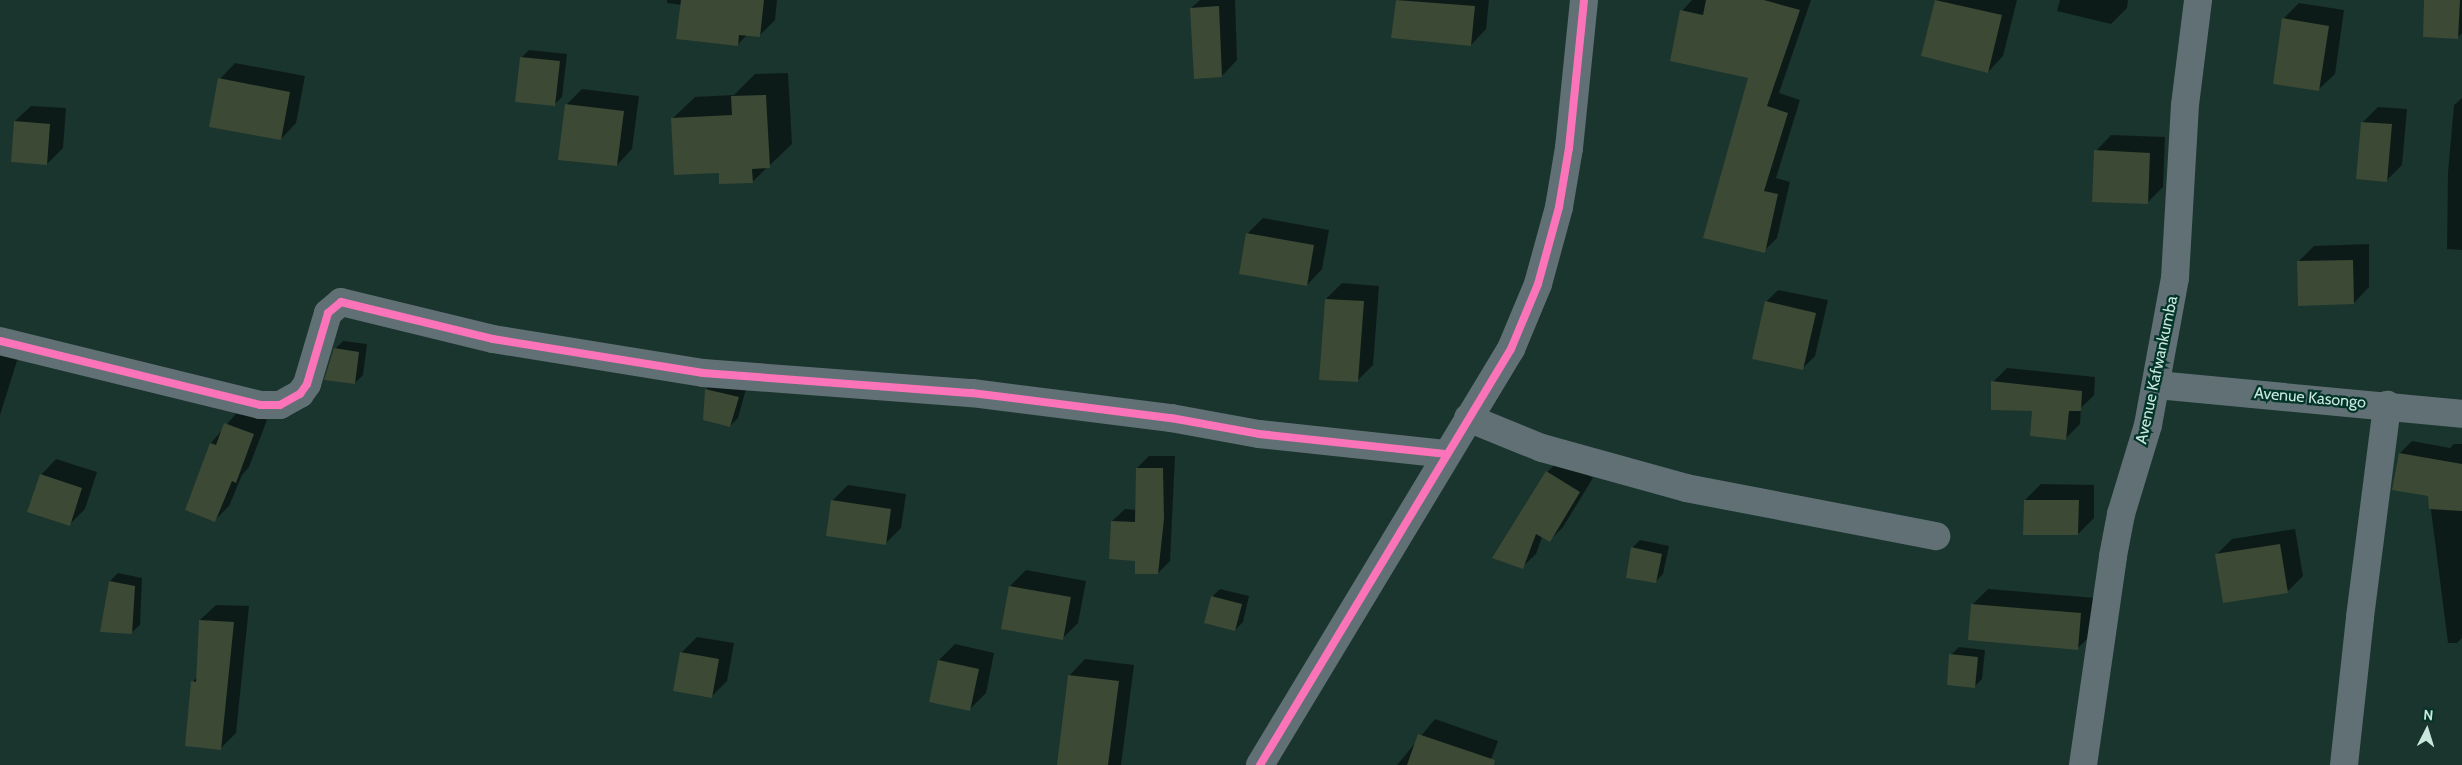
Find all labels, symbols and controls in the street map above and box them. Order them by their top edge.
street label: Avenue Kafwankumba [2132,294,2182,446]
street label: Avenue Kasongo [2253,384,2367,412]
north arrow [2402,705,2452,755]
text: N [2423,706,2434,724]

